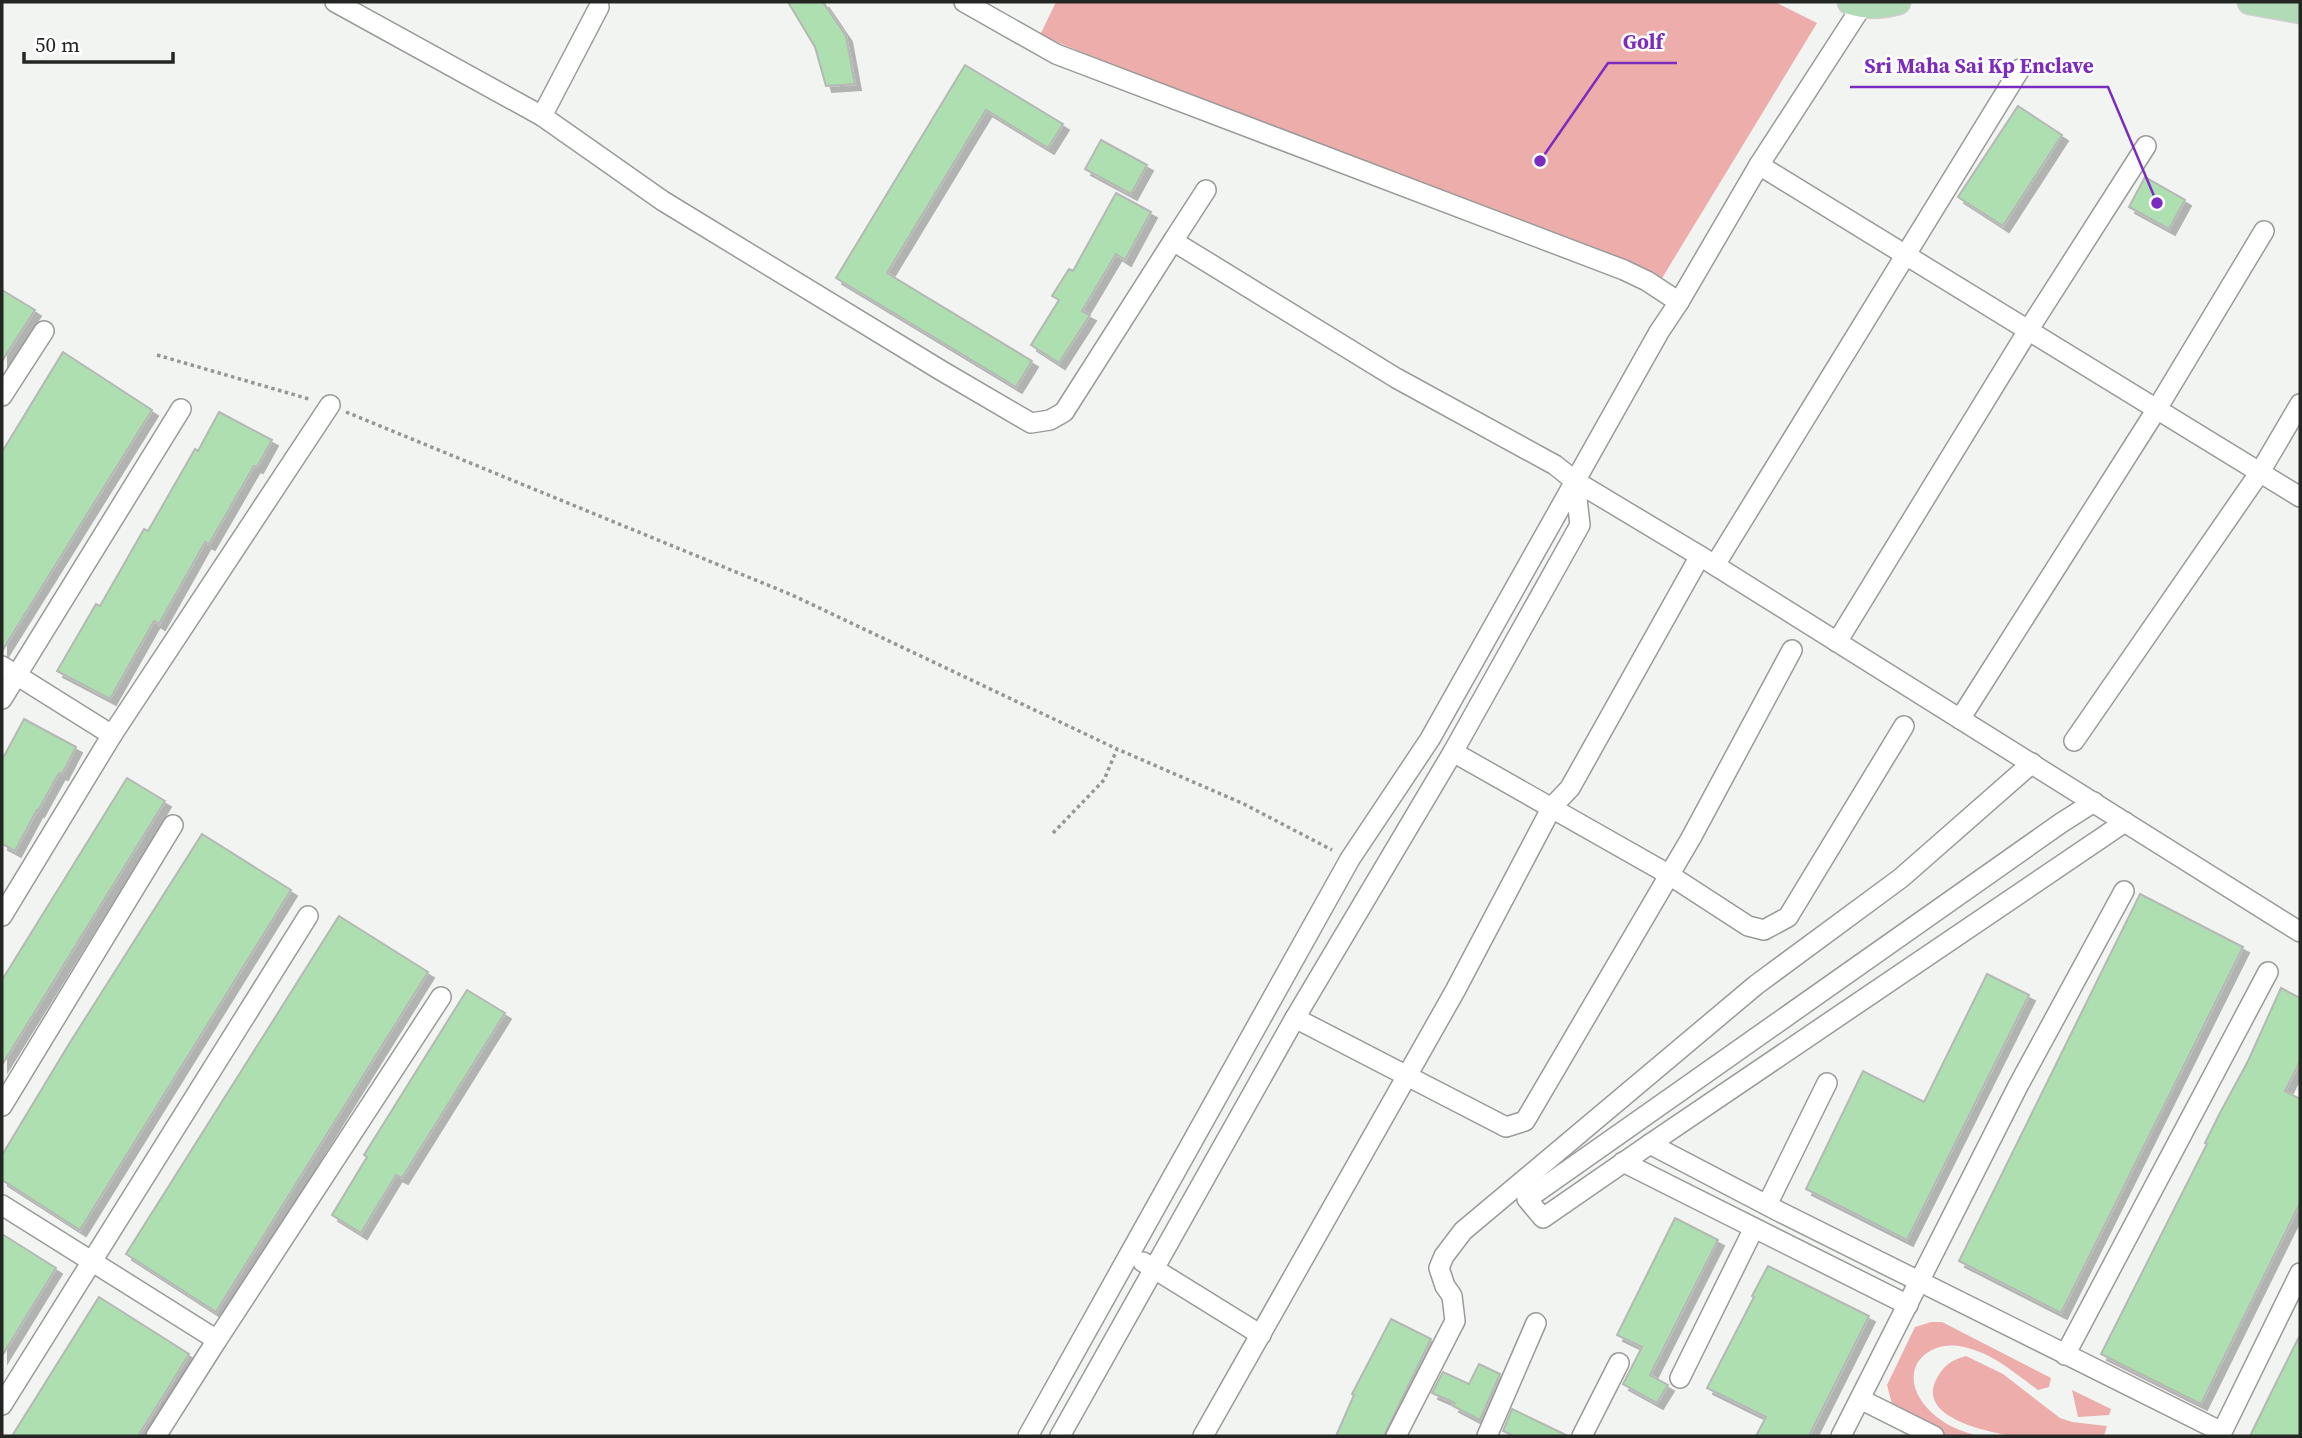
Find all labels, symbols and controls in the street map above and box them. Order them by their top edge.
scale bar [24,21,173,65]
callout: Golf [1608,21,1677,63]
text: Golf [1623,27,1666,56]
text: 50 m [35,30,80,59]
callout: Sri Maha Sai Kp Enclave [1850,45,2108,87]
text: Sri Maha Sai Kp Enclave [1864,51,2094,80]

